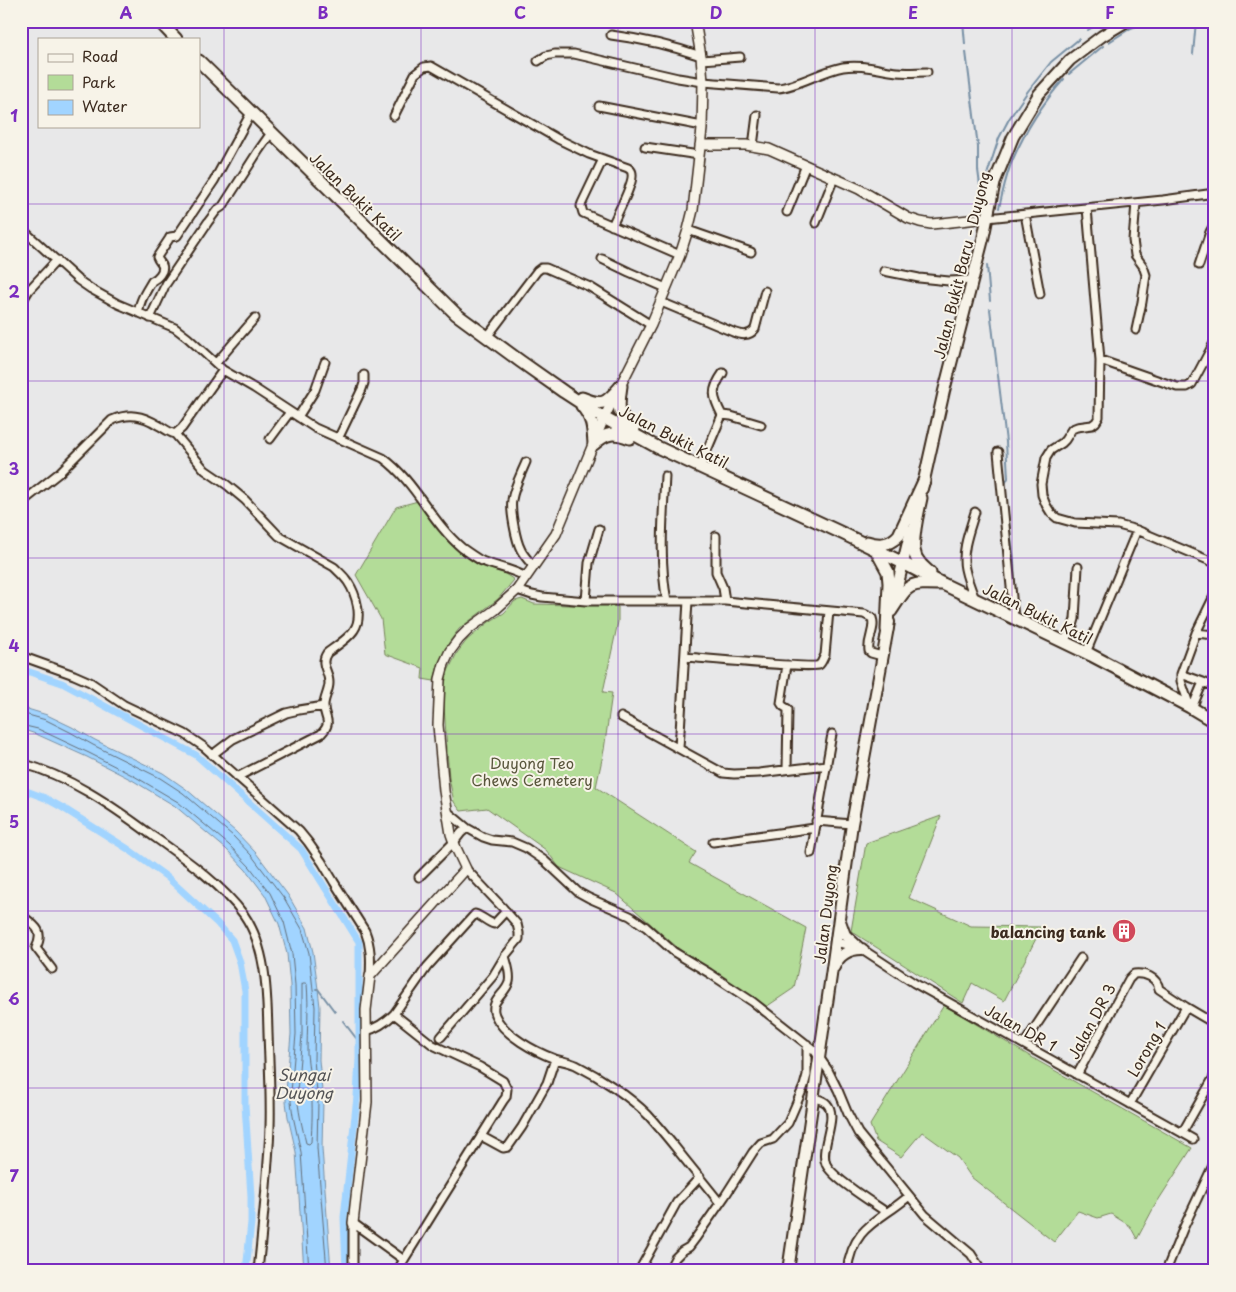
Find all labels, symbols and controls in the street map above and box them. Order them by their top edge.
text: A [120,0,133,24]
text: B [318,0,329,24]
text: C [514,0,526,24]
text: D [710,0,722,24]
text: E [908,0,918,24]
text: F [1105,0,1115,24]
legend [38,38,200,128]
text: Road [82,44,118,67]
text: Park [82,70,116,93]
text: Water [82,94,127,117]
text: 1 [10,103,18,127]
street label: Jalan Bukit Katil [305,146,407,246]
street label: Jalan Bukit Baru - Duyong [927,169,995,361]
text: 2 [8,279,20,303]
street label: Jalan Bukit Katil [615,399,733,473]
text: 3 [9,456,19,480]
street label: Jalan Bukit Katil [979,576,1097,650]
text: 4 [9,633,20,657]
park label: Duyong Teo Chews Cemetery [471,751,593,791]
text: 5 [9,809,19,833]
street label: Jalan Duyong [807,863,843,965]
building icon: balancing tank [1111,918,1137,944]
place label: balancing tank [991,920,1106,943]
street label: Jalan DR 3 [1061,979,1121,1063]
text: 6 [8,986,20,1010]
street label: Jalan DR 1 [981,998,1061,1056]
street label: Lorong 1 [1121,1017,1171,1081]
water label: Sungai Duyong [275,1062,334,1104]
text: 7 [9,1163,19,1187]

